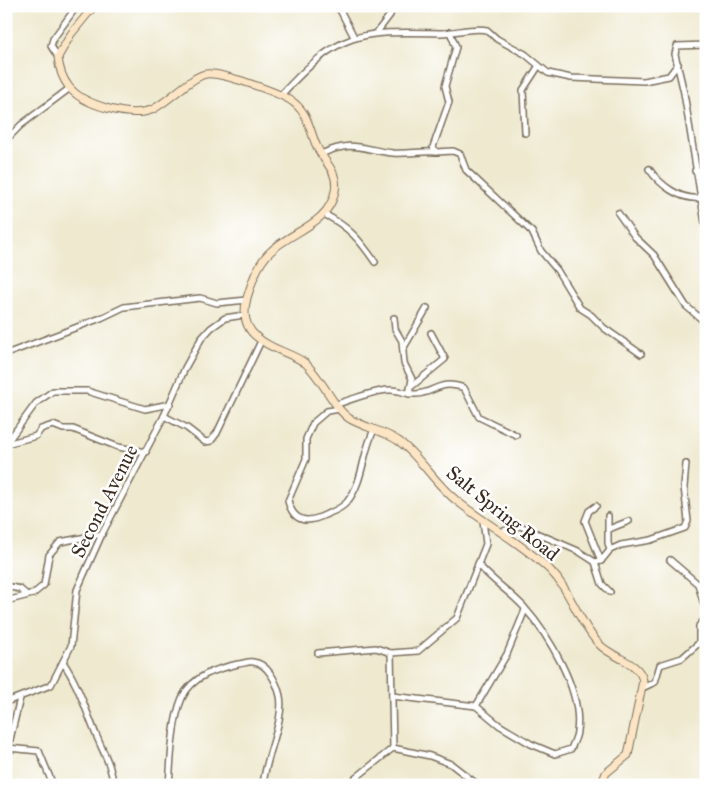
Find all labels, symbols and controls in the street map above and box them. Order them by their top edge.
street label: Second Avenue [65,440,143,562]
street label: Salt Spring Road [441,460,564,567]

